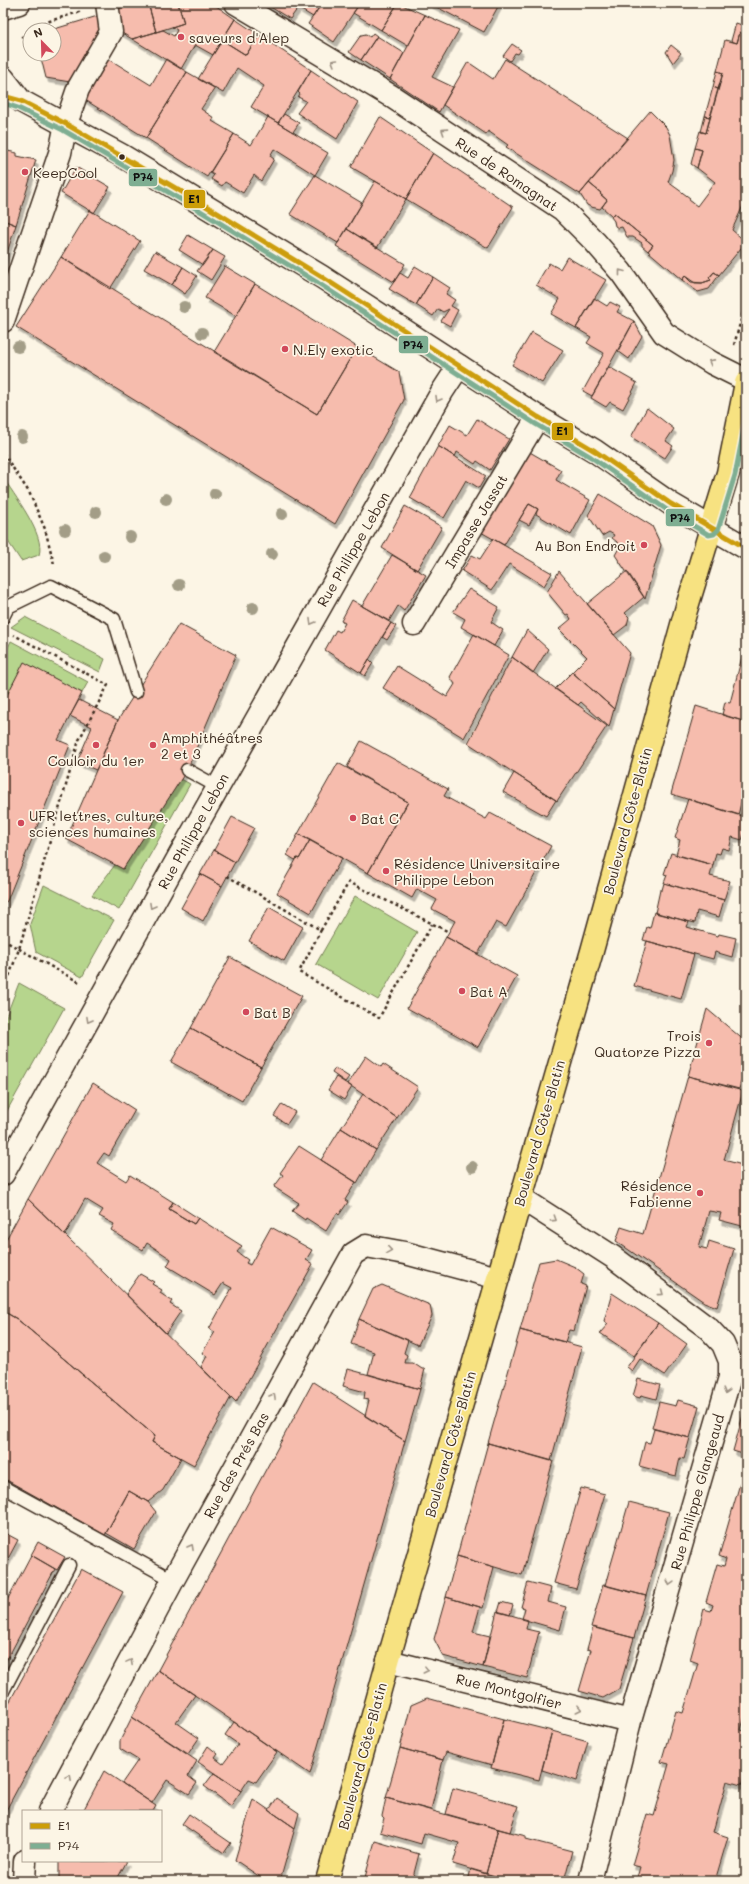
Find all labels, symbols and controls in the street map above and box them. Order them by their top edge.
north arrow [22,22,62,62]
text: N [31,24,45,41]
place label: saveurs d'Alep [189,28,289,47]
marker: saveurs d'Alep [176,32,186,42]
one-way arrow [331,59,338,67]
one-way arrow [441,129,448,136]
street label: Rue de Romagnat [452,133,562,215]
unlabelled marker [117,152,127,162]
place label: KeepCool [33,163,98,182]
marker: KeepCool [20,167,30,177]
line badge: P74 [128,168,158,187]
text: P74 [133,169,153,184]
line badge: E1 [183,189,206,209]
text: E1 [188,191,200,206]
one-way arrow [619,270,626,277]
line badge: P74 [398,335,429,354]
text: P74 [403,337,423,352]
place label: N.Ely exotic [293,340,374,359]
marker: N.Ely exotic [280,344,290,354]
one-way arrow [708,360,715,367]
one-way arrow [435,395,442,402]
line badge: E1 [551,422,574,441]
text: E1 [556,423,568,438]
street label: Impasse Jassat [440,471,512,571]
street label: Rue Philippe Lebon [312,488,394,610]
line badge: P74 [665,508,695,527]
text: P74 [670,510,690,525]
place label: Au Bon Endroit [535,536,636,555]
marker: Au Bon Endroit [639,540,649,550]
one-way arrow [309,618,316,625]
place label: Amphithéâtres 2 et 3 [161,728,263,763]
marker: Couloir du 1er [91,740,101,750]
marker: Amphithéâtres 2 et 3 [148,740,158,750]
street label: Boulevard Côte-Blatin [598,745,656,897]
place label: Couloir du 1er [48,751,144,770]
street label: Rue Philippe Lebon [153,770,233,892]
place label: UFR lettres, culture, sciences humaines [29,806,168,841]
place label: Bat C [361,809,399,828]
marker: Bat C [348,813,358,823]
marker: UFR lettres, culture, sciences humaines [16,818,26,828]
place label: Résidence Universitaire Philippe Lebon [394,854,560,889]
marker: Résidence Universitaire Philippe Lebon [381,866,391,876]
one-way arrow [149,902,156,909]
place label: Bat A [470,982,508,1001]
marker: Bat A [457,986,467,996]
place label: Bat B [254,1003,291,1022]
marker: Bat B [241,1007,251,1017]
one-way arrow [86,1015,93,1023]
place label: Trois Quatorze Pizza [594,1026,701,1061]
marker: Trois Quatorze Pizza [704,1038,714,1048]
street label: Boulevard Côte-Blatin [509,1058,569,1208]
place label: Résidence Fabienne [621,1176,692,1211]
marker: Résidence Fabienne [695,1188,705,1198]
one-way arrow [550,1214,557,1222]
one-way arrow [386,1245,393,1254]
one-way arrow [656,1288,663,1295]
street label: Boulevard Côte-Blatin [420,1369,480,1519]
one-way arrow [722,1388,731,1395]
one-way arrow [269,1393,276,1400]
street label: Rue des Prés Bas [199,1409,273,1521]
street label: Rue Philippe Glangeaud [666,1412,728,1572]
one-way arrow [186,1544,194,1551]
one-way arrow [666,1580,675,1587]
one-way arrow [125,1659,132,1666]
one-way arrow [422,1665,429,1674]
street label: Rue Montgolfier [454,1669,564,1713]
street label: Boulevard Côte-Blatin [333,1680,391,1832]
one-way arrow [576,1704,582,1712]
one-way arrow [64,1773,71,1781]
legend [22,1810,162,1862]
text: E1 [58,1817,70,1833]
text: P74 [58,1837,79,1853]

